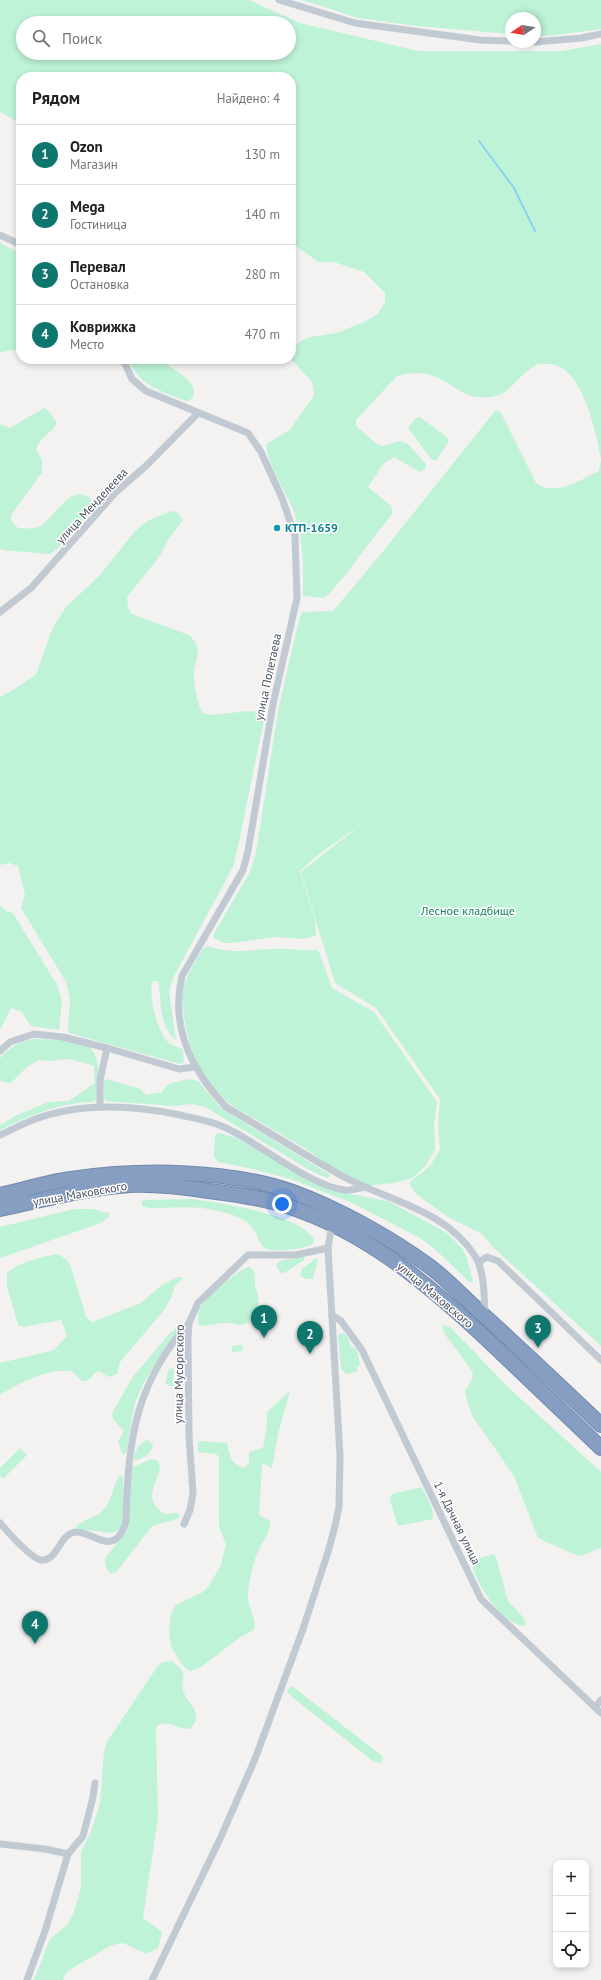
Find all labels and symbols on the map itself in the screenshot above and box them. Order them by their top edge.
north arrow [505,12,541,48]
street label: улица Менделеева [53,465,131,547]
place label: КТП-1659 [285,520,338,535]
marker: КТП-1659 [272,523,282,533]
street label: улица Полетаева [251,632,284,722]
park label: Лесное кладбище [420,903,515,918]
street label: улица Маковского [32,1178,128,1209]
your location [272,1194,292,1214]
street label: улица Маковского [394,1258,477,1331]
pin: 1 [251,1305,277,1338]
pin: 3 [525,1315,551,1348]
pin: 2 [297,1321,323,1354]
street label: улица Мусоргского [170,1324,187,1424]
street label: 1-я Дачная улица [431,1479,484,1567]
pin: 4 [22,1611,48,1644]

